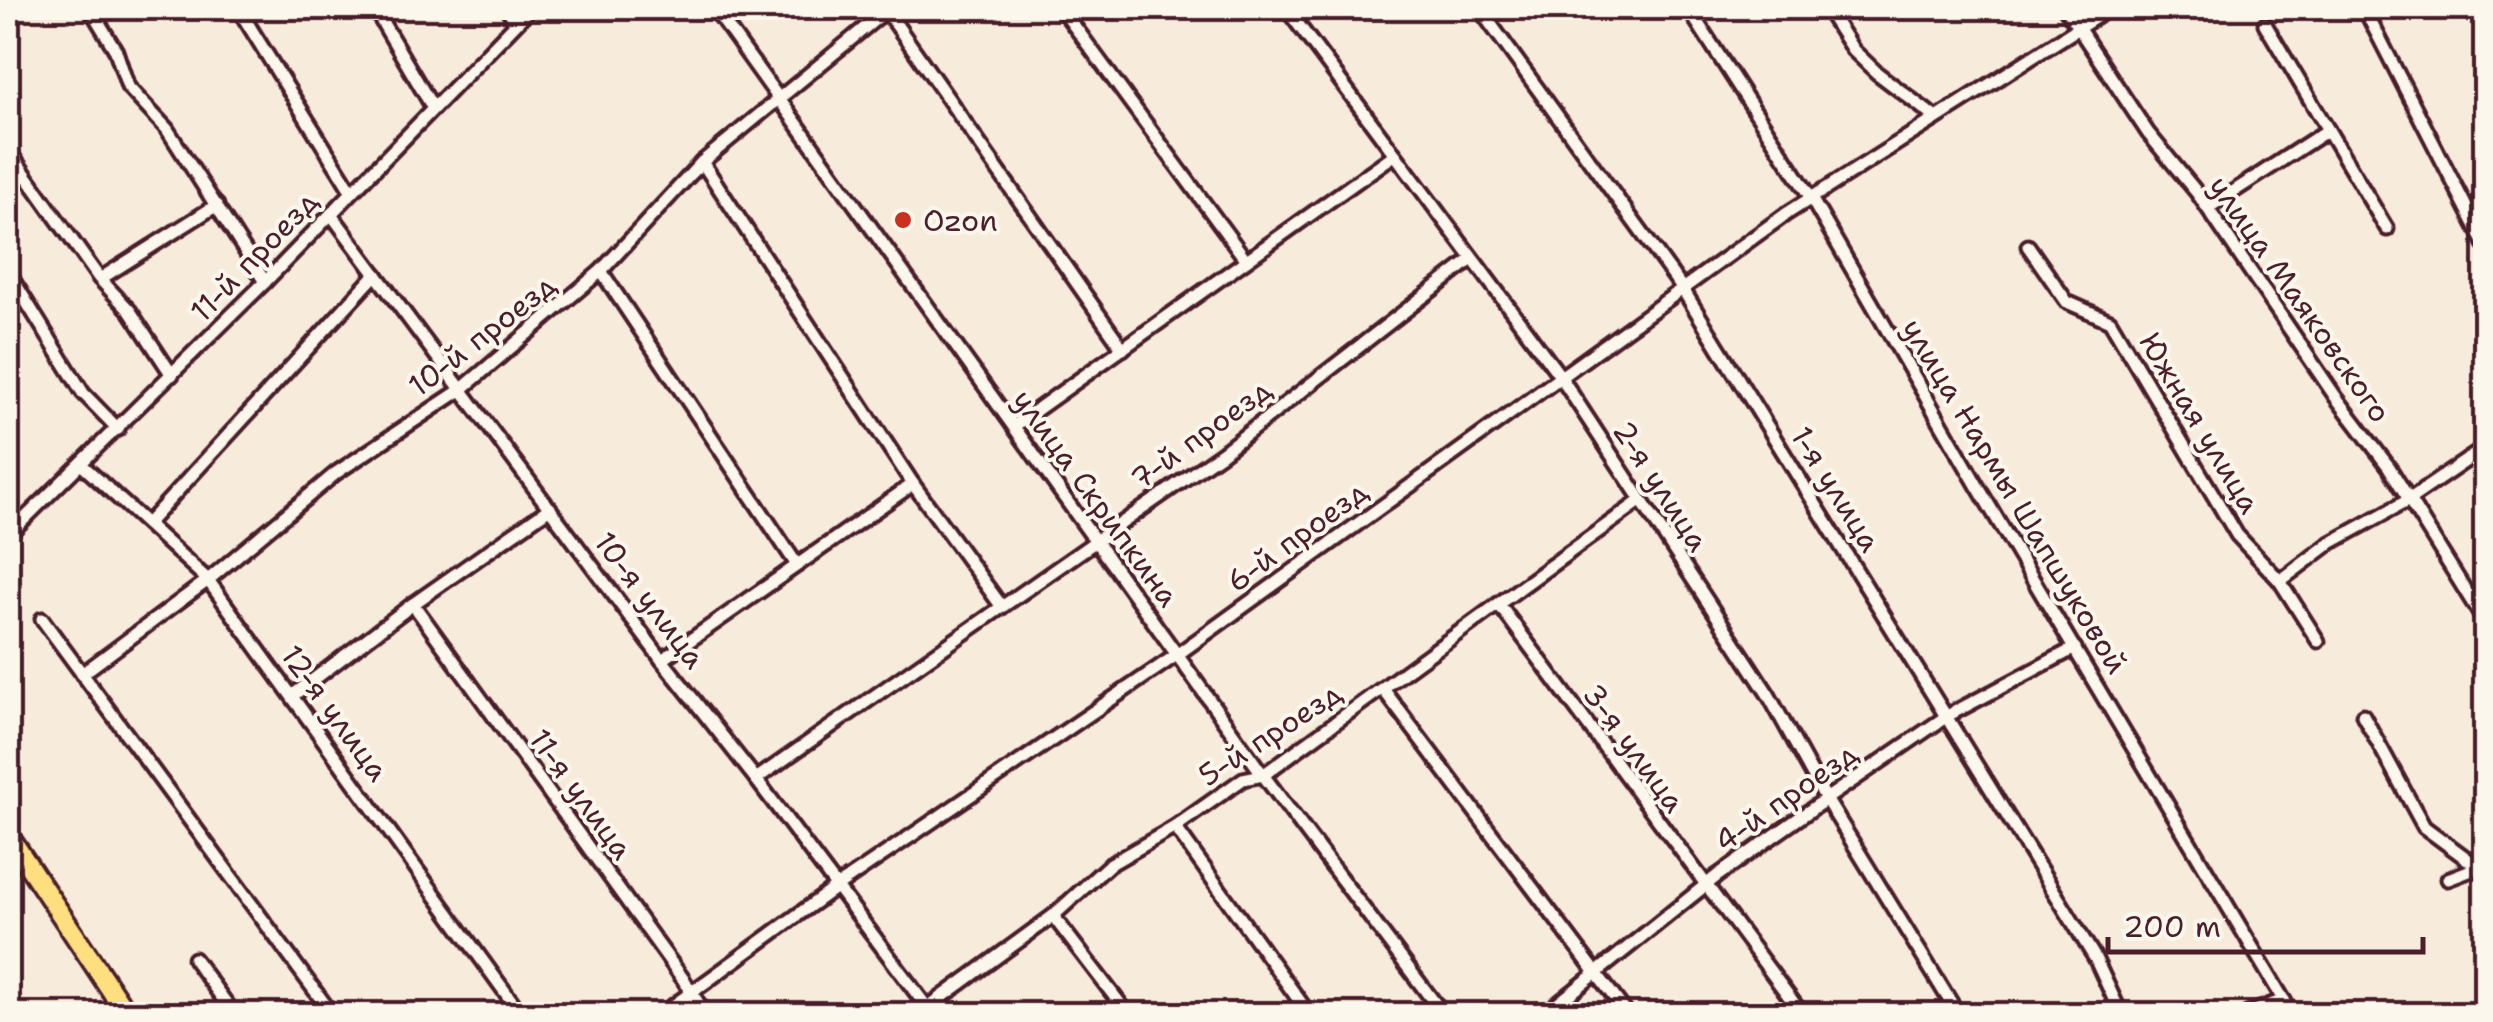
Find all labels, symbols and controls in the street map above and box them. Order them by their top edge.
street label: улица Маяковского [2199,167,2401,431]
street label: 11-й проезд [181,181,327,331]
place label: Ozon [923,200,998,241]
marker: Ozon [892,209,914,231]
street label: 10-й проезд [400,264,564,406]
street label: улица Нармы Шапшуковой [1892,311,2138,681]
street label: Южная улица [2130,325,2270,521]
street label: 7-й проезд [1122,369,1280,499]
street label: улица Скрипкина [1003,381,1189,615]
street label: 2-я улица [1603,413,1719,560]
street label: 1-я улица [1781,418,1891,560]
street label: 6-й проезд [1218,471,1376,601]
street label: 10-я улица [585,523,715,677]
street label: 12-я улица [272,636,399,790]
street label: 5-й проезд [1190,672,1350,796]
street label: 3-я улица [1573,675,1695,821]
street label: 11-я улица [520,720,643,868]
street label: 4-й проезд [1706,733,1866,861]
scale bar [2108,892,2423,954]
text: 200 m [2123,906,2221,947]

